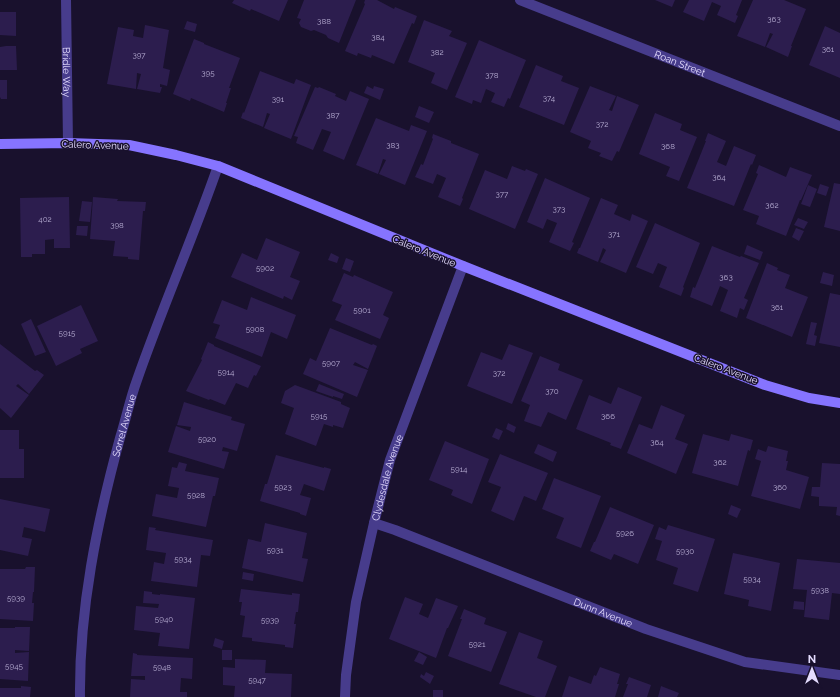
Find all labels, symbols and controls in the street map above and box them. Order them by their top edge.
house number: 363 [767,14,781,24]
house number: 388 [317,16,331,26]
house number: 384 [371,32,385,42]
house number: 361 [822,44,835,54]
street label: Bridle Way [61,47,73,98]
house number: 382 [430,47,444,57]
street label: Roan Street [653,48,708,78]
house number: 397 [132,50,146,60]
house number: 395 [201,68,215,78]
house number: 378 [485,70,499,80]
house number: 374 [543,93,556,103]
house number: 391 [272,94,285,104]
house number: 387 [326,110,340,120]
house number: 372 [596,119,608,129]
street label: Calero Avenue [61,138,129,152]
house number: 383 [386,140,400,150]
house number: 368 [661,141,675,151]
house number: 364 [712,172,726,182]
house number: 377 [496,189,509,199]
house number: 362 [765,200,779,210]
house number: 373 [553,204,565,214]
house number: 402 [38,214,52,224]
house number: 398 [110,220,124,230]
house number: 371 [608,229,621,239]
street label: Calero Avenue [391,233,457,269]
house number: 5902 [256,263,274,273]
house number: 363 [719,272,733,282]
house number: 361 [771,302,784,312]
house number: 5901 [353,305,371,315]
house number: 5908 [246,324,265,334]
house number: 5915 [59,328,76,338]
street label: Calero Avenue [693,352,760,386]
house number: 5907 [322,358,341,368]
house number: 5914 [218,367,235,377]
house number: 372 [493,368,505,378]
house number: 370 [545,386,559,396]
street label: Sorrel Avenue [110,393,138,458]
house number: 5915 [311,411,328,421]
house number: 366 [601,411,615,421]
street label: Clydesdale Avenue [369,433,405,522]
house number: 5920 [198,434,216,444]
house number: 364 [650,437,664,447]
house number: 362 [713,457,727,467]
house number: 5914 [451,464,468,474]
house number: 5923 [274,482,292,492]
house number: 360 [773,482,787,492]
house number: 5928 [187,490,205,500]
house number: 5926 [616,528,634,538]
house number: 5931 [267,545,284,555]
house number: 5930 [676,546,694,556]
house number: 5934 [174,554,192,564]
house number: 5934 [743,574,761,584]
house number: 5938 [811,585,829,595]
house number: 5939 [7,593,25,603]
street label: Dunn Avenue [572,596,634,629]
house number: 5940 [155,614,173,624]
house number: 5939 [261,615,279,625]
house number: 5921 [469,639,486,649]
north arrow [792,649,832,689]
text: N [808,653,816,666]
house number: 5945 [5,661,24,671]
house number: 5948 [153,662,171,672]
house number: 5947 [248,675,267,685]

